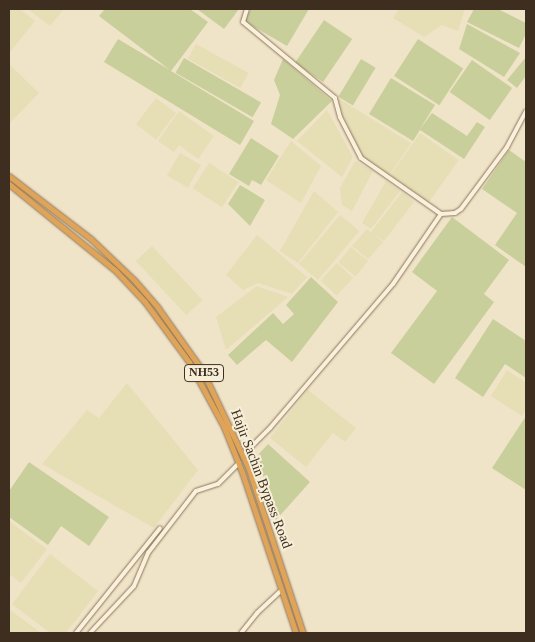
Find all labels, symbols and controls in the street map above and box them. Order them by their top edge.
road number: NH53 [184,363,224,382]
street label: Hajir Sachin Bypass Road [227,407,295,551]

